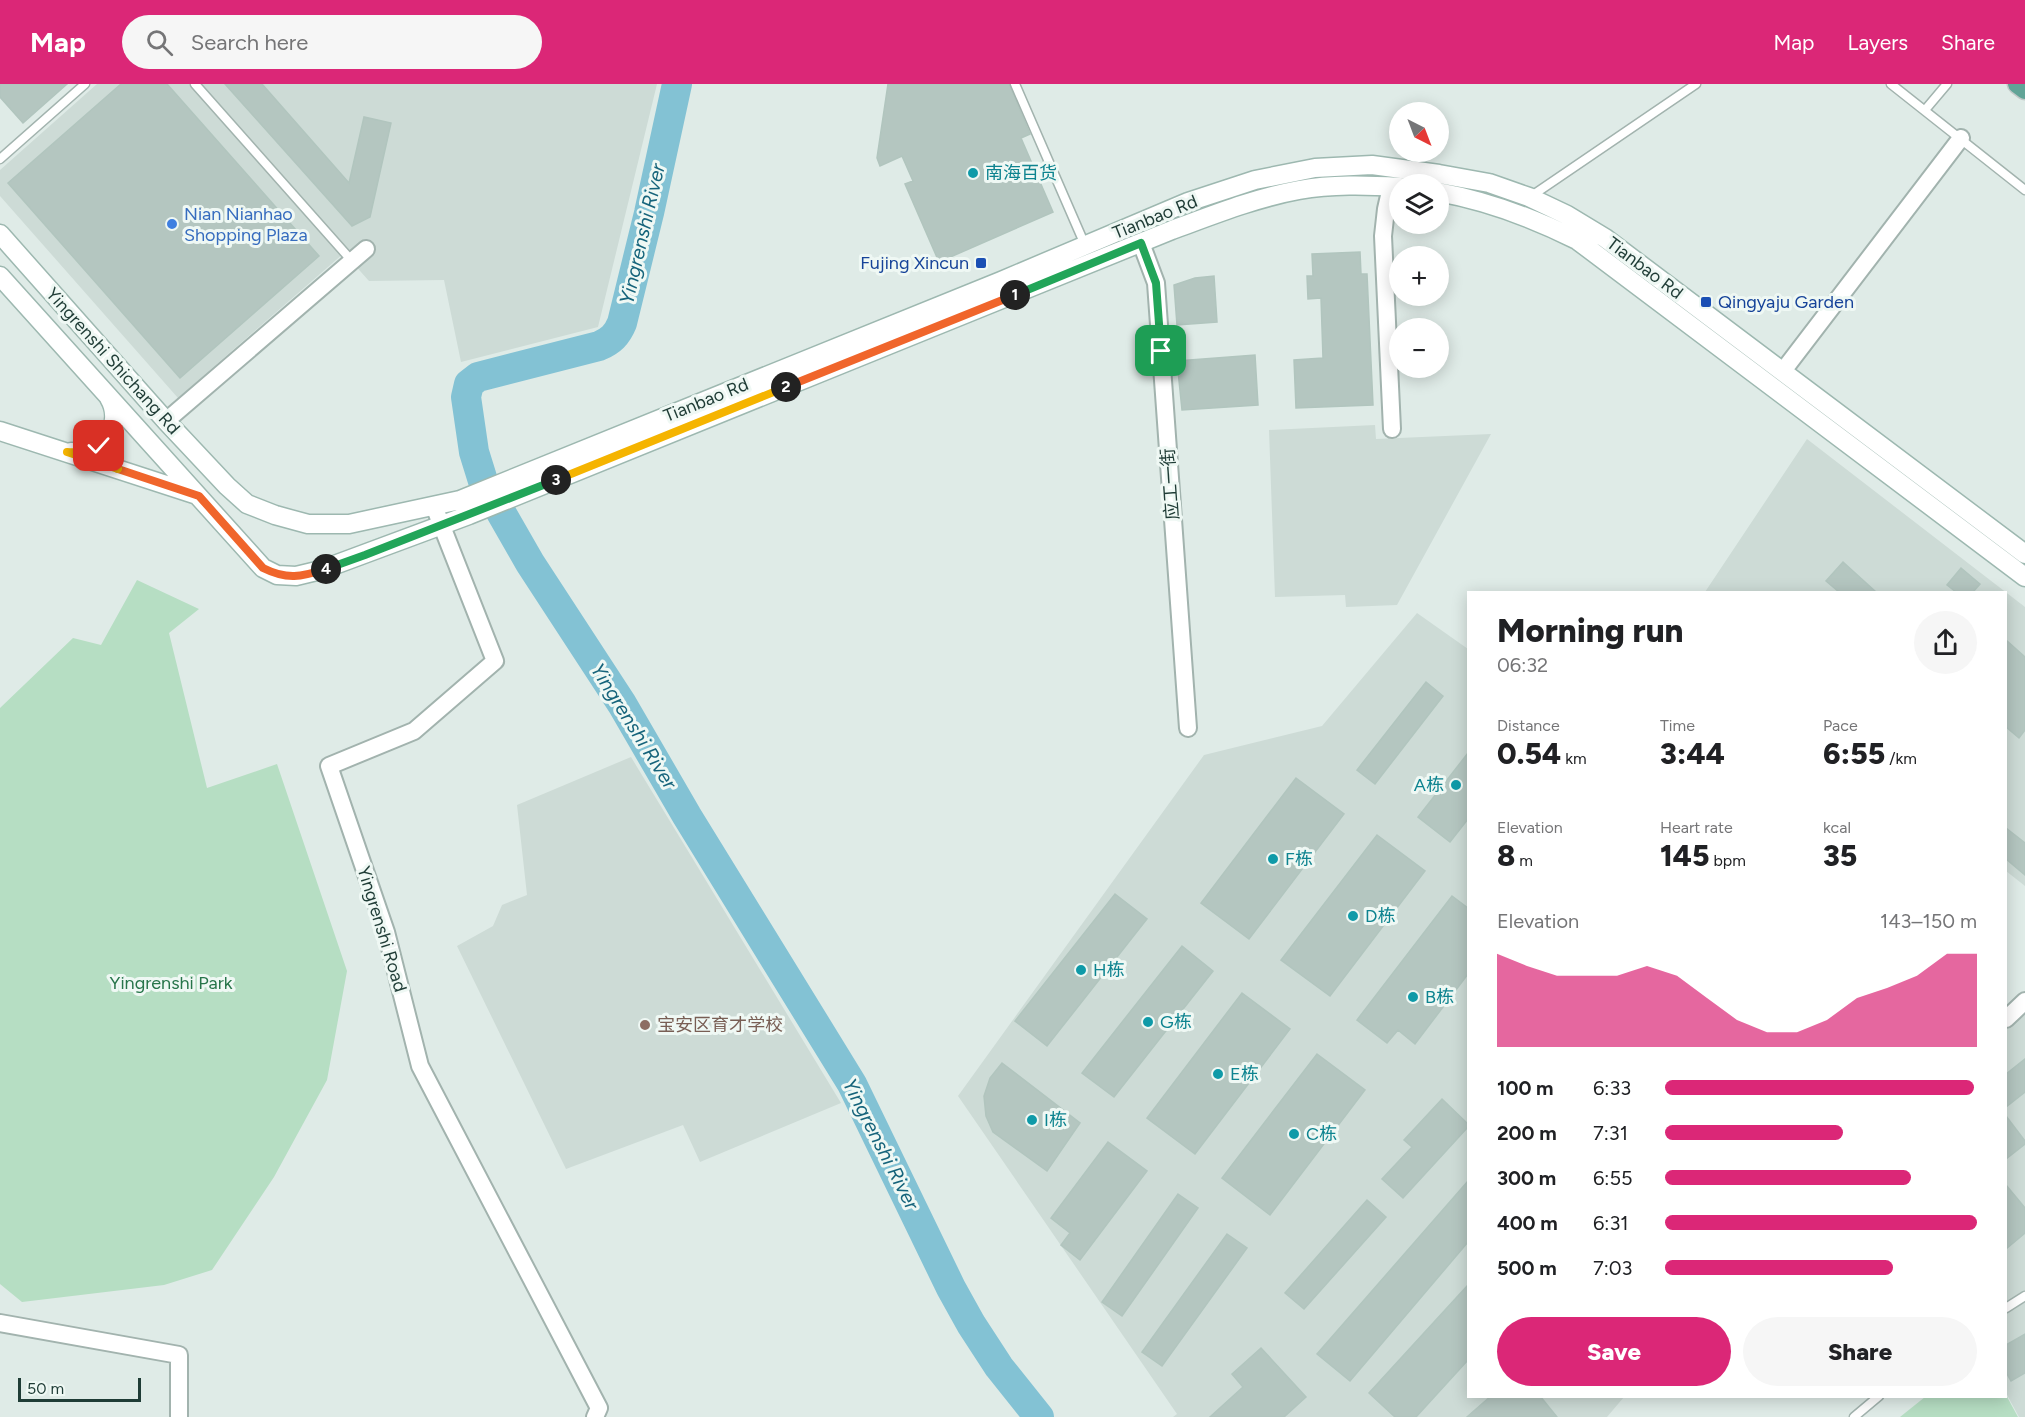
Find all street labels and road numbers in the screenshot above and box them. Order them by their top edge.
street label: Tianbao Rd [1109,190,1201,244]
street label: Tianbao Rd [1603,232,1687,304]
street label: Yingrenshi Shichang Rd [41,283,185,439]
street label: Tianbao Rd [660,373,752,427]
street label: 应工一街 [1157,447,1183,521]
street label: Yingrenshi Road [352,864,412,994]

